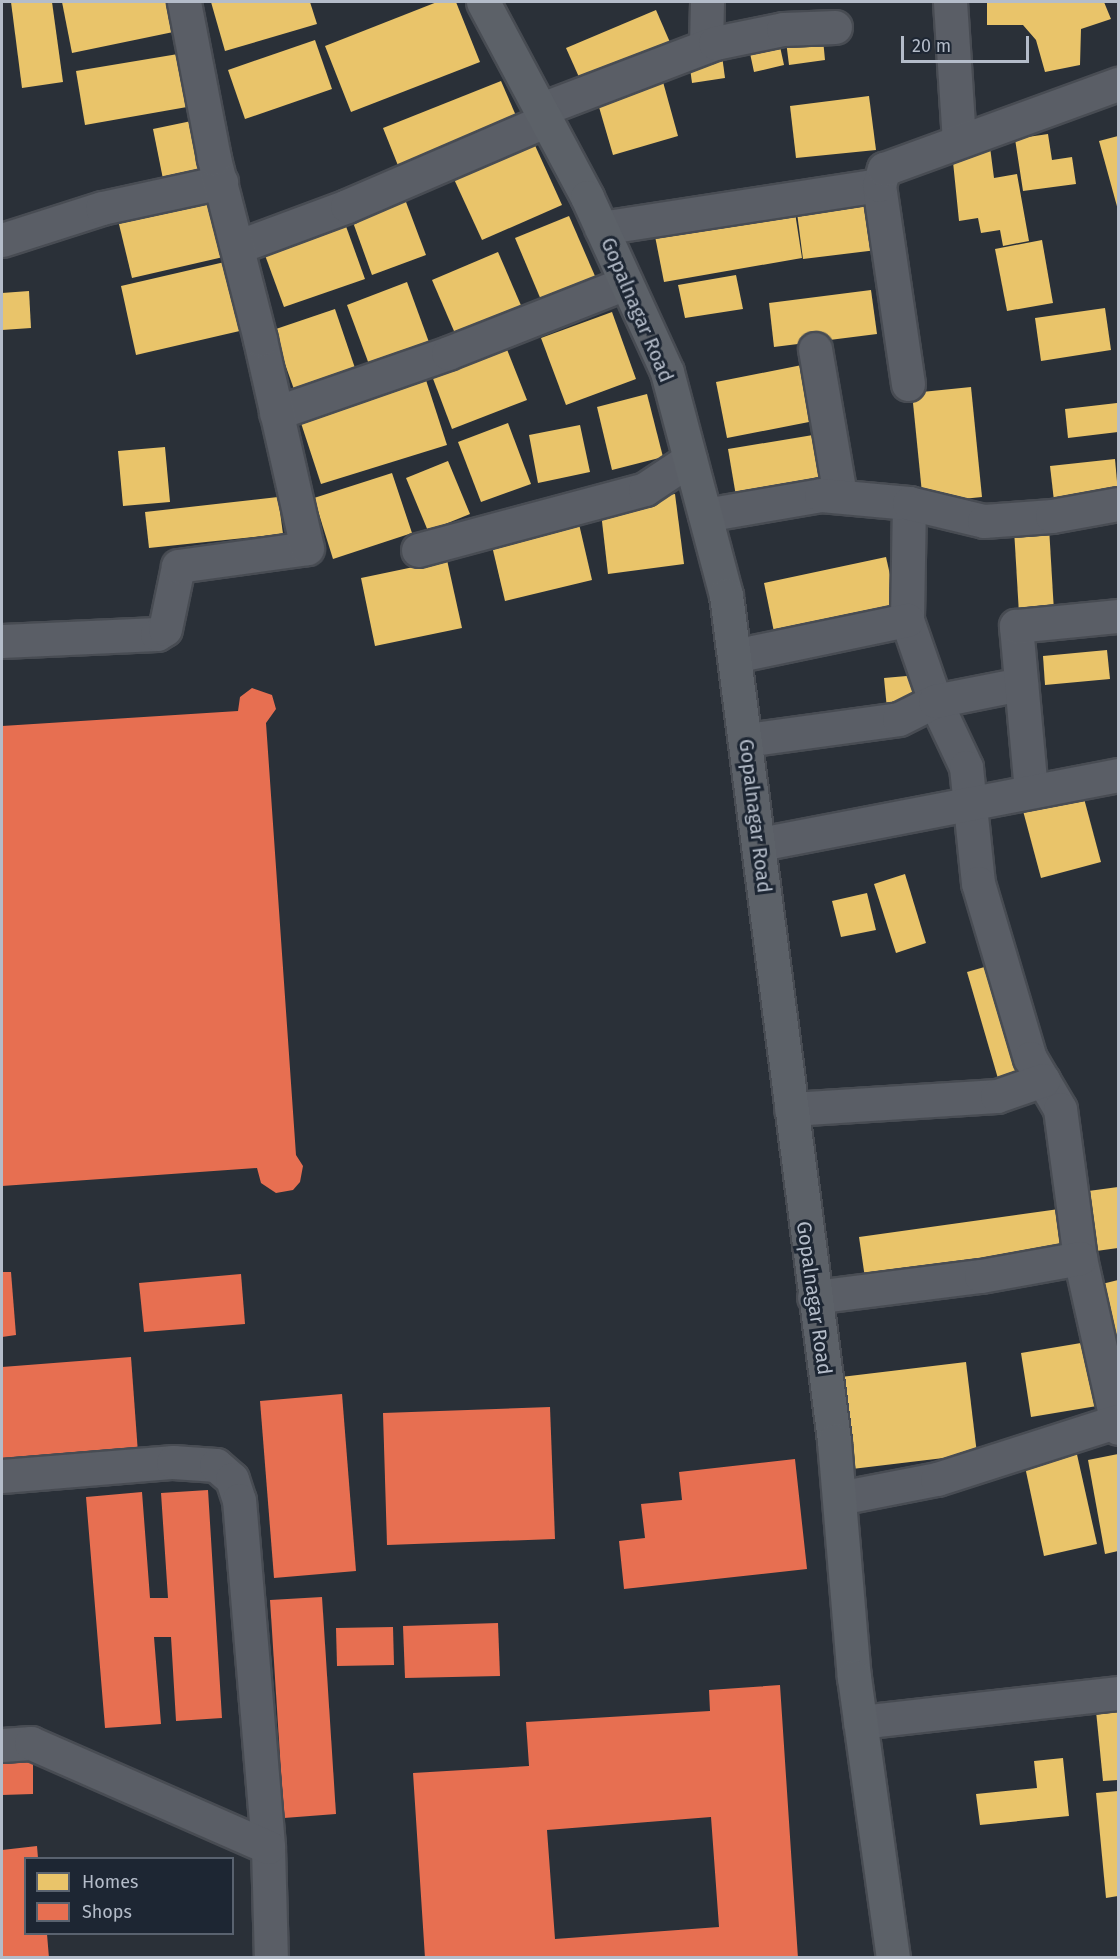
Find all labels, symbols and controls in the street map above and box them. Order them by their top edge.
scale bar [904,24,1032,62]
text: 20 m [912,35,951,57]
street label: Gopalnagar Road [596,234,678,386]
street label: Gopalnagar Road [734,738,776,894]
street label: Gopalnagar Road [791,1220,837,1376]
legend [24,1857,234,1935]
text: Homes [82,1871,138,1893]
text: Shops [82,1901,132,1923]

